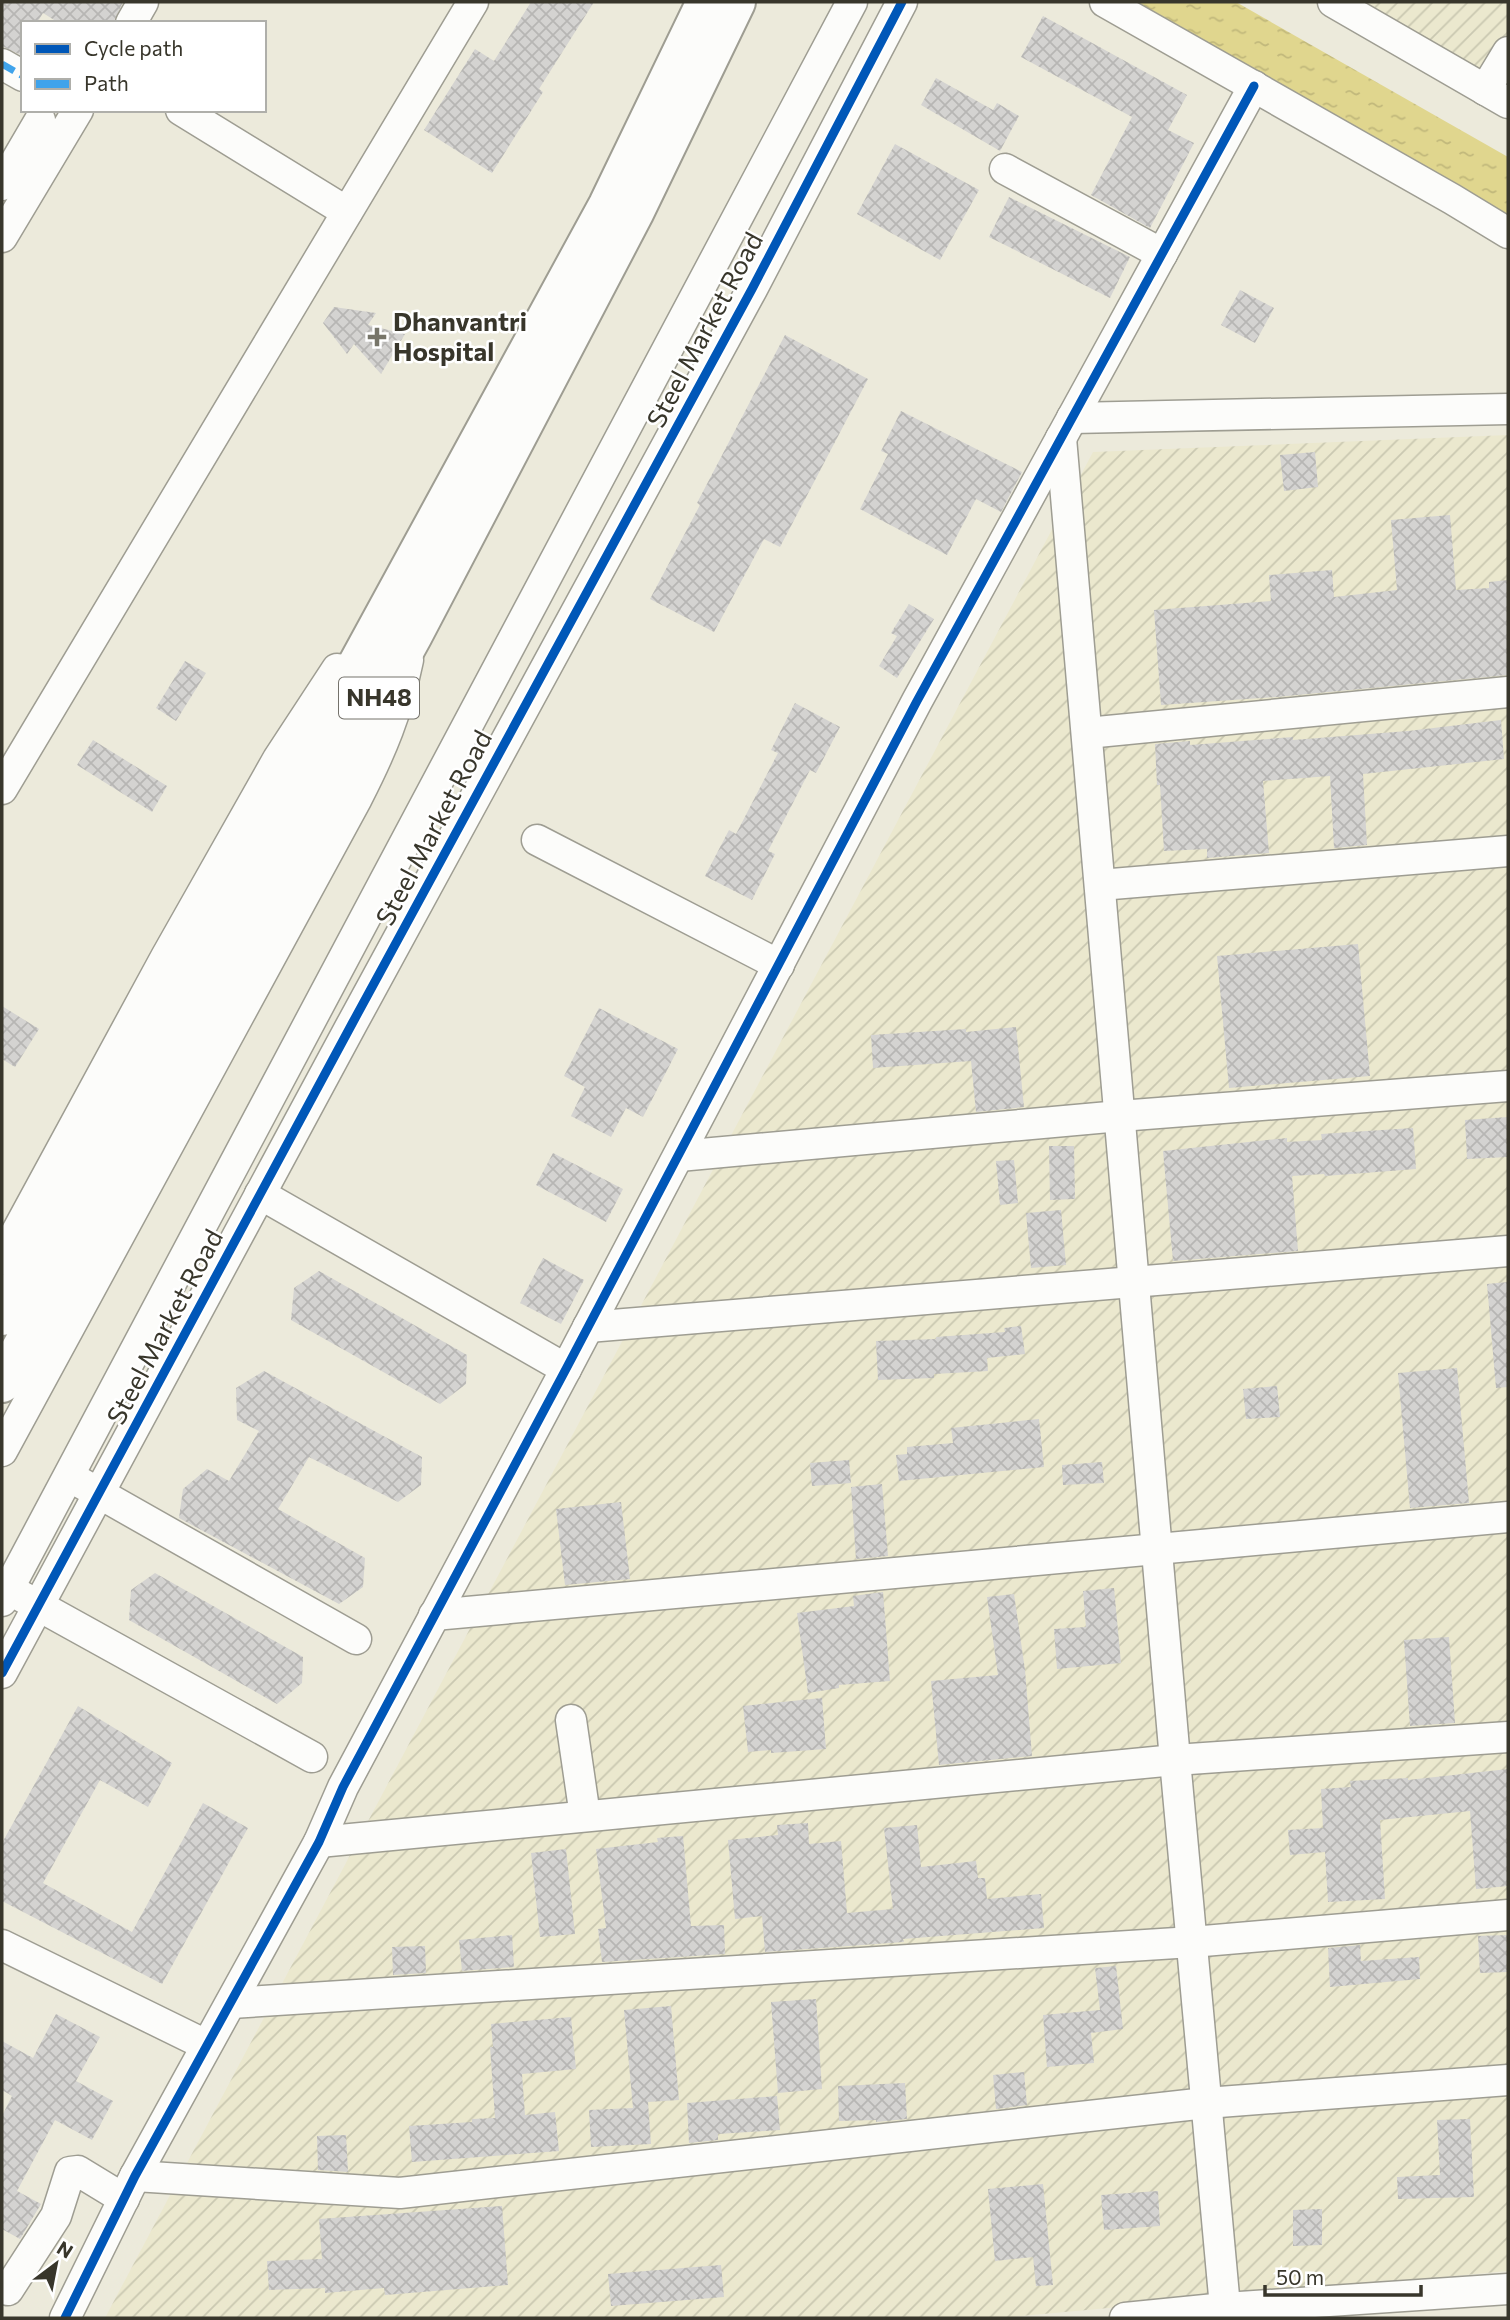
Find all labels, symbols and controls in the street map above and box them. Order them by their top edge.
legend [21,21,266,112]
text: Cycle path [84,35,183,60]
text: Path [84,70,129,95]
street label: Steel Market Road [639,226,768,432]
place label: Dhanvantri Hospital [393,305,527,366]
marker: Dhanvantri Hospital [367,327,387,347]
road number: NH48 [339,678,419,718]
street label: Steel Market Road [368,724,497,930]
street label: Steel Market Road [99,1223,228,1429]
north arrow [21,2229,91,2299]
text: N [53,2236,77,2263]
scale bar [1265,2254,1421,2298]
text: 50 m [1276,2264,1324,2289]

